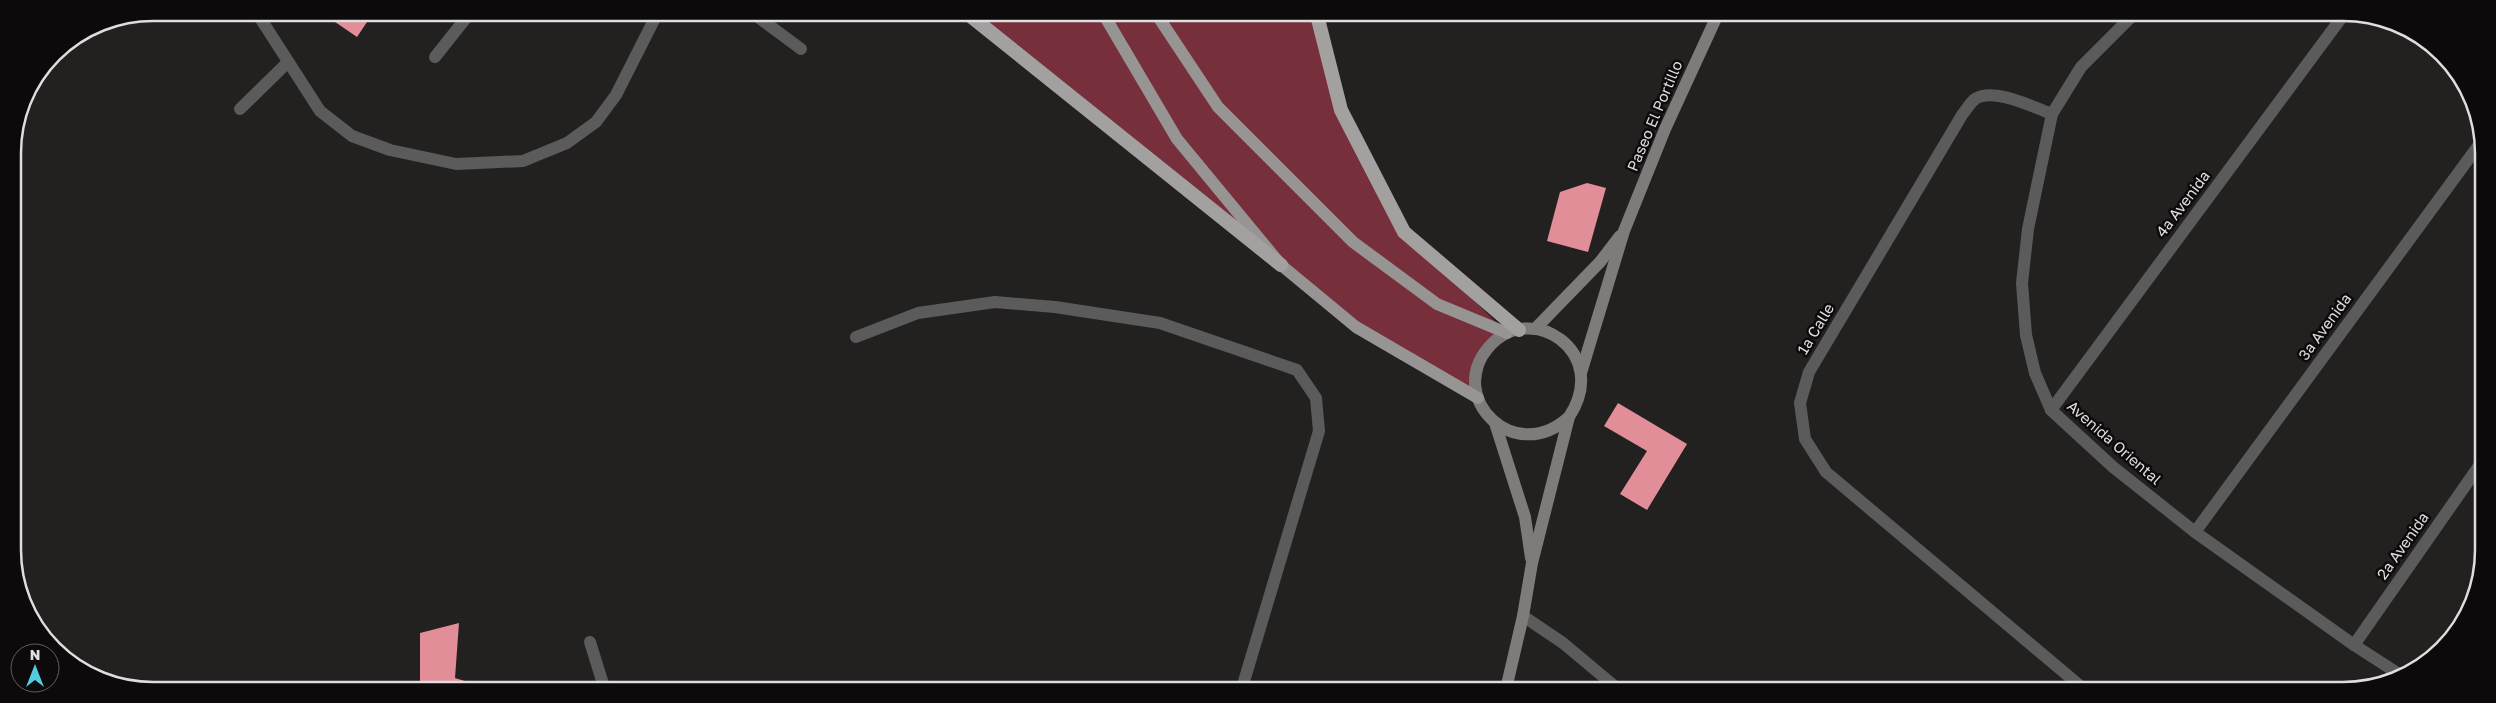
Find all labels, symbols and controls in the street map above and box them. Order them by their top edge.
street label: Paseo El Portillo [1623,58,1686,174]
street label: 4a Avenida [2151,167,2213,240]
street label: 3a Avenida [2294,290,2354,363]
street label: 1a Calle [1793,299,1838,357]
street label: Avenida Oriental [2064,397,2165,488]
street label: 2a Avenida [2372,508,2432,582]
north arrow [10,643,60,693]
text: N [30,646,40,663]

